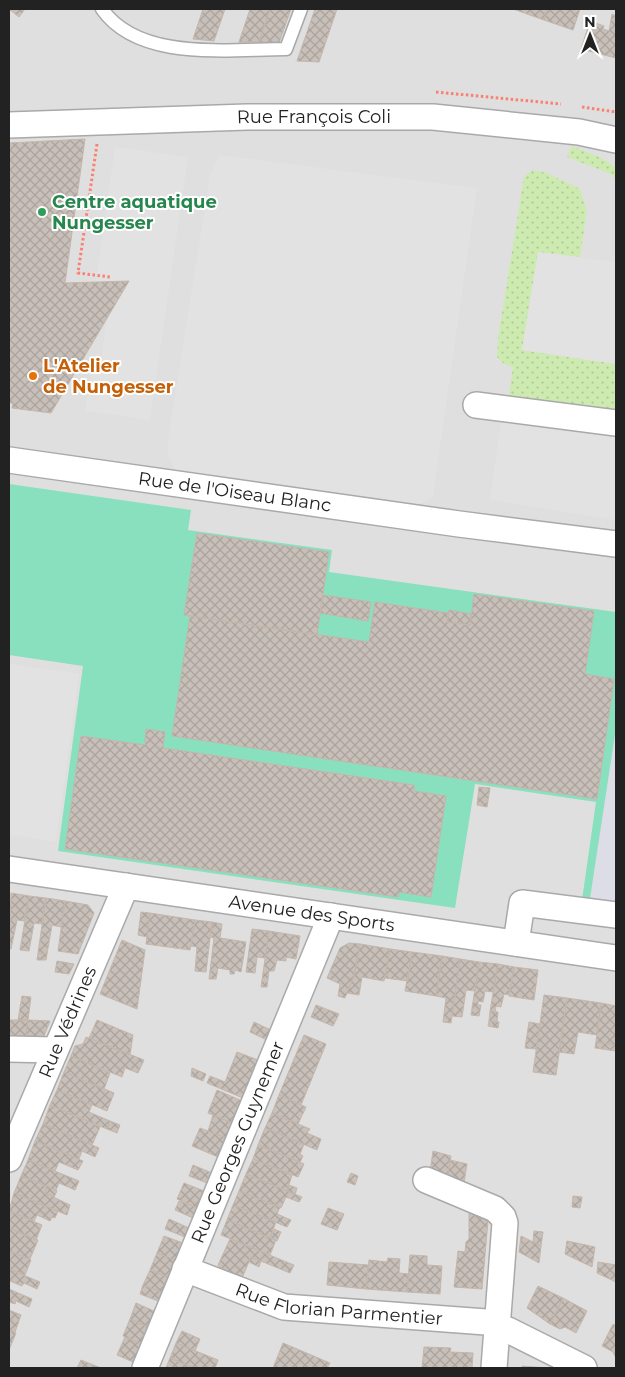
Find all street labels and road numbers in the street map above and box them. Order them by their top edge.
street label: Rue François Coli [236,106,391,128]
street label: Rue de l'Oiseau Blanc [137,467,333,517]
street label: Avenue des Sports [227,890,396,936]
street label: Rue Védrines [34,963,101,1081]
street label: Rue Georges Guynemer [186,1038,289,1247]
street label: Rue Florian Parmentier [232,1278,444,1330]

